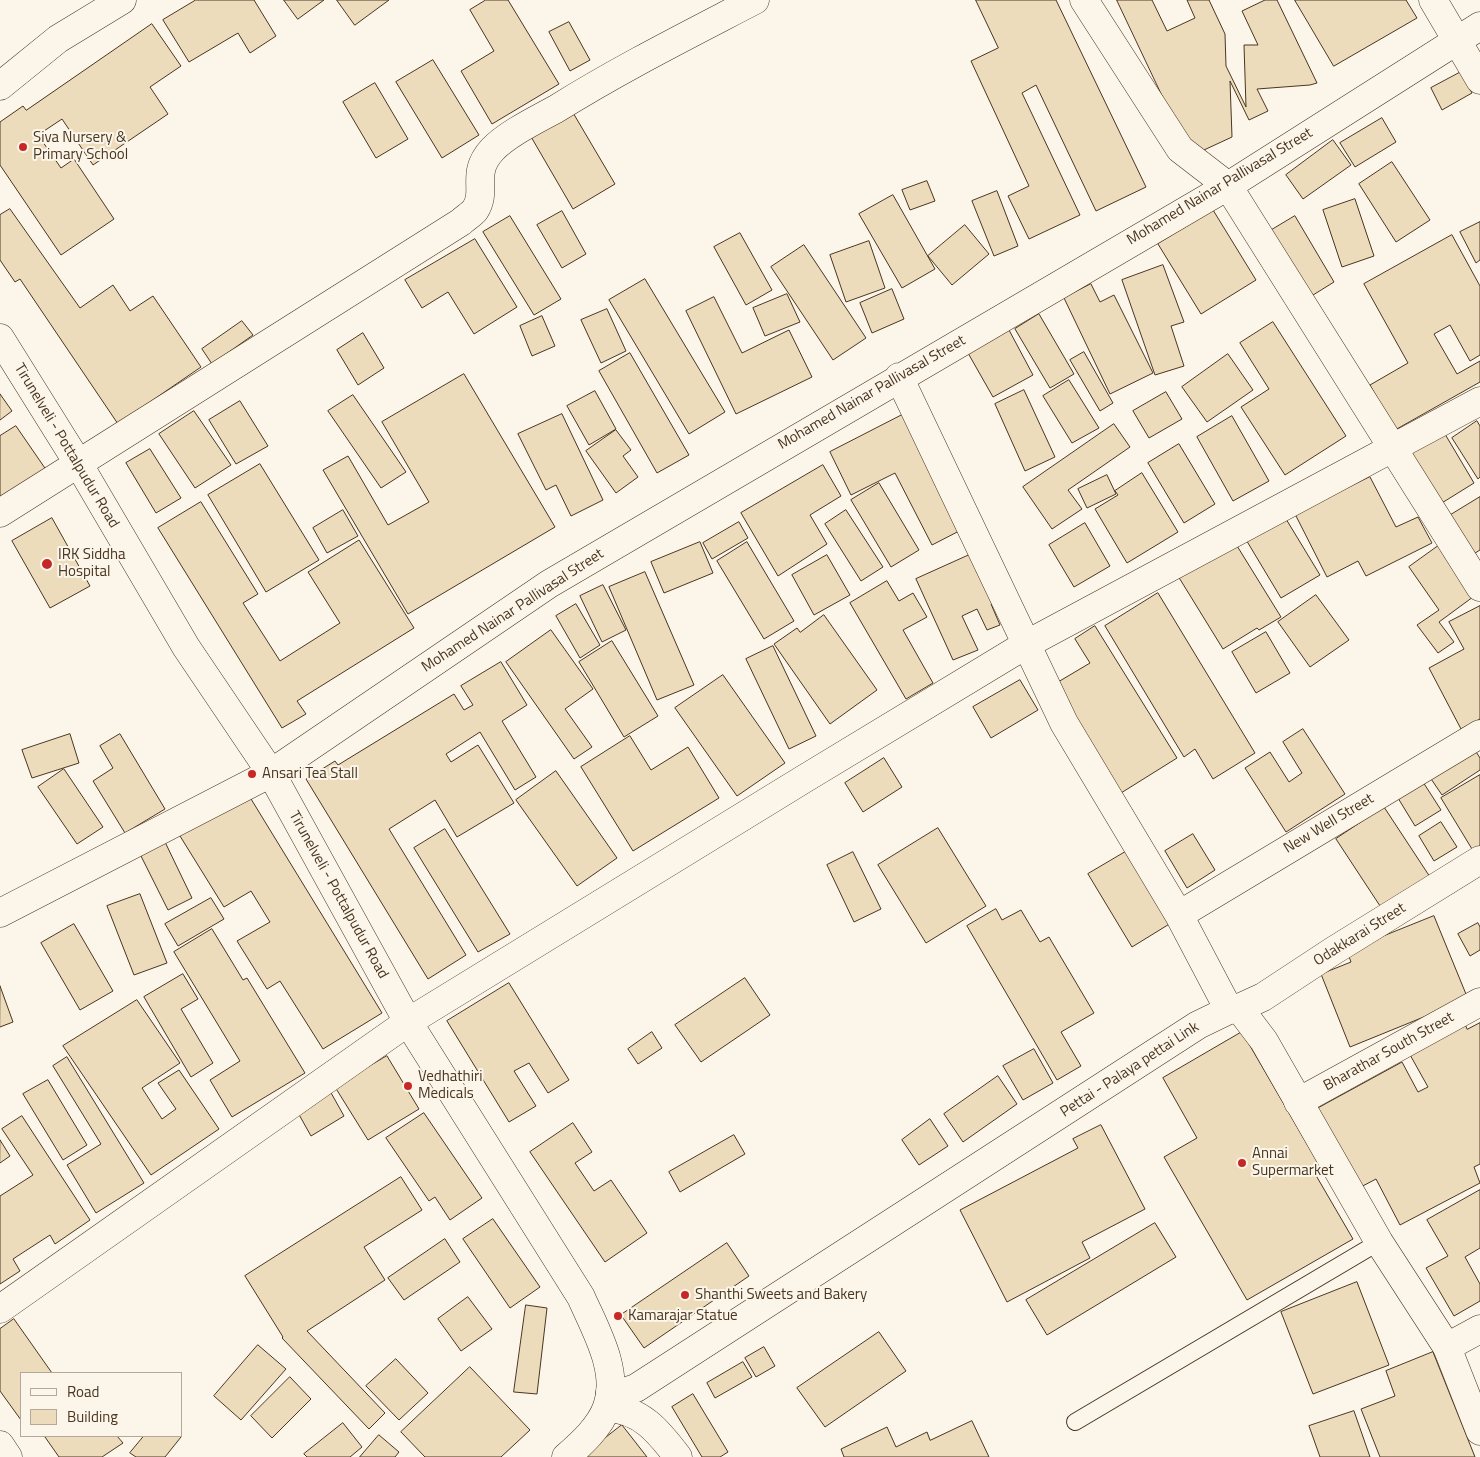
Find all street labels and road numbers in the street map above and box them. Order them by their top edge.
street label: Mohamed Nainar Pallivasal Street [1124,124,1316,250]
street label: Mohamed Nainar Pallivasal Street [775,332,969,454]
street label: Tirunelveli - Pottalpudur Road [10,360,122,532]
street label: Mohamed Nainar Pallivasal Street [419,545,607,677]
street label: New Well Street [1281,790,1377,858]
street label: Tirunelveli - Pottalpudur Road [284,808,392,982]
street label: Odakkarai Street [1311,900,1409,970]
street label: Bharathar South Street [1321,1009,1457,1095]
street label: Pettai - Palaya pettai Link [1057,1018,1203,1122]

